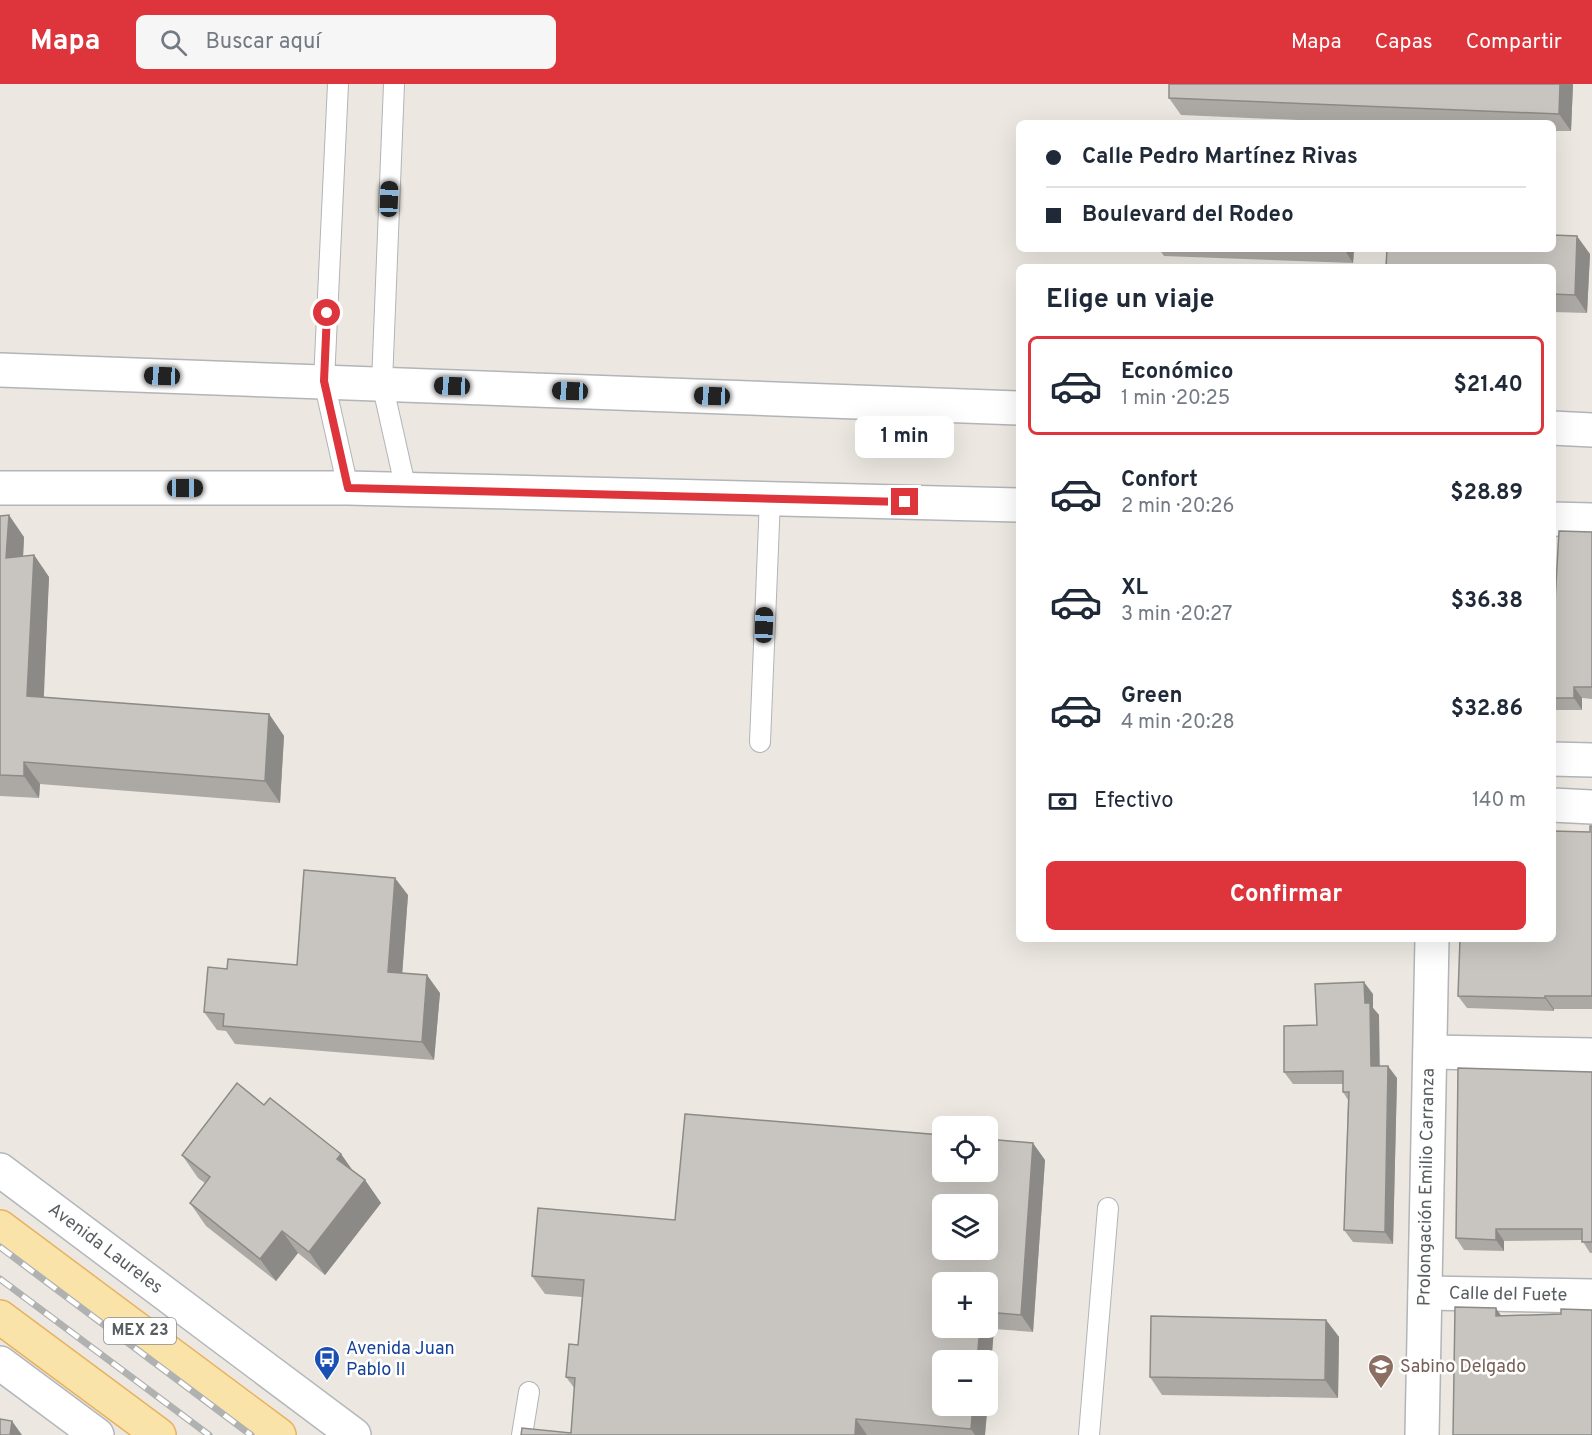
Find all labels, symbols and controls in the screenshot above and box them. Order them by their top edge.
search box [136,15,556,69]
text: Mapa [30,24,100,60]
icon: search [157,26,190,59]
text: Buscar aquí [205,29,321,56]
text: Mapa [1291,29,1342,56]
text: Capas [1375,29,1433,56]
text: Compartir [1466,29,1562,56]
text: Calle Pedro Martínez Rivas [1082,144,1358,171]
car [379,181,399,217]
text: Boulevard del Rodeo [1082,202,1294,229]
text: Elige un viaje [1046,283,1215,317]
route start [313,299,340,326]
icon: car [1049,359,1103,413]
text: Económico [1121,359,1234,386]
car [144,366,180,386]
text: $21.40 [1453,372,1523,399]
car [434,376,470,396]
car [552,381,588,401]
car [694,386,730,406]
text: 1 min · 20:25 [1121,386,1230,412]
callout: 1 min [856,415,954,457]
text: 1 min [880,424,929,450]
icon: car [1049,467,1103,521]
text: Confort [1121,467,1198,494]
car [167,479,203,497]
text: $28.89 [1450,480,1523,507]
route end [891,488,918,515]
text: 2 min · 20:26 [1121,494,1234,520]
icon: car [1049,575,1103,629]
text: XL [1121,575,1148,602]
text: $36.38 [1451,588,1523,615]
text: 3 min · 20:27 [1121,602,1232,628]
car [754,607,774,643]
icon: car [1049,683,1103,737]
text: Green [1121,683,1183,710]
text: $32.86 [1451,696,1523,723]
text: 4 min · 20:28 [1121,710,1235,736]
icon: cash [1046,785,1079,818]
text: Efectivo [1094,788,1174,815]
text: 140 m [1472,788,1526,814]
button: Confirmar [1046,861,1526,930]
street label: Prolongación Emilio Carranza [1413,1068,1441,1306]
map controls [932,1116,998,1416]
button: locate [932,1116,998,1182]
button: layers [932,1194,998,1260]
street label: Avenida Laureles [43,1198,167,1300]
button: + [932,1272,998,1338]
street label: Calle del Fuete [1449,1282,1567,1308]
road number: MEX 23 [104,1318,176,1344]
place label: Avenida Juan Pablo II [346,1338,455,1382]
bus stop icon: Avenida Juan Pablo II [312,1344,342,1382]
button: − [932,1350,998,1416]
school or university icon: Sabino Delgado [1366,1352,1396,1390]
place label: Sabino Delgado [1400,1356,1526,1379]

